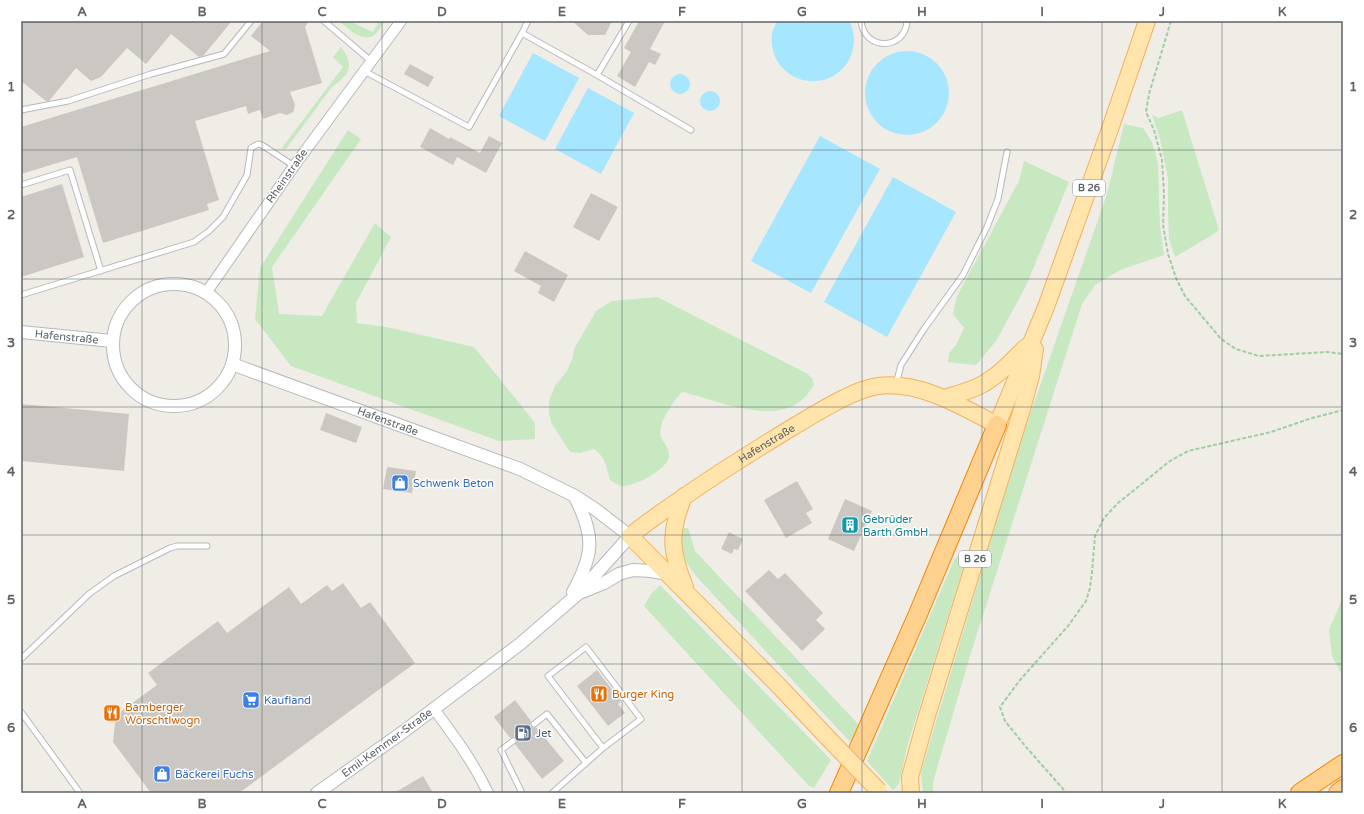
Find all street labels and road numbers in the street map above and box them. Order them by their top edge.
street label: Rheinstraße [264,146,310,206]
road number: B 26 [1073,180,1105,196]
street label: Hafenstraße [34,327,99,346]
street label: Hafenstraße [356,404,420,438]
street label: Hafenstraße [736,421,797,466]
road number: B 26 [959,551,991,567]
street label: Emil-Kemmer-Straße [339,706,435,780]

